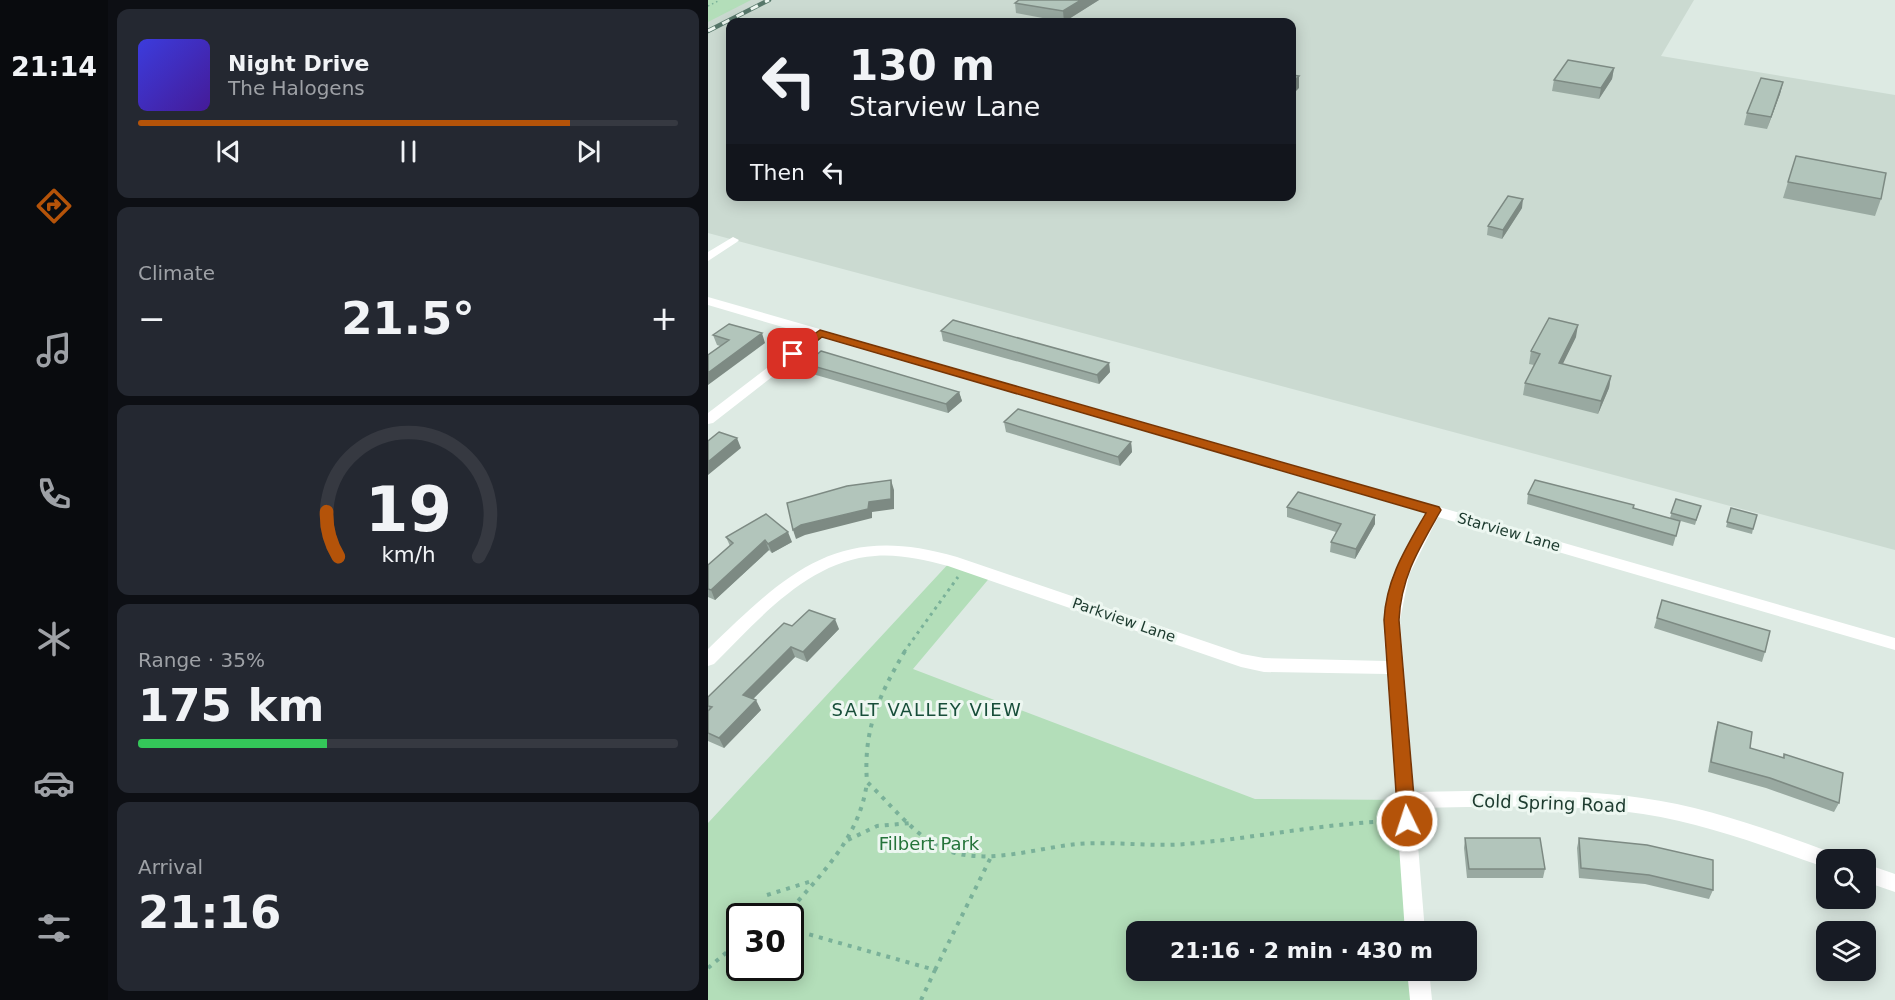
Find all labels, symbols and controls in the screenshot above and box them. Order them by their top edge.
text: 130 m [849,41,995,90]
icon: left [750,42,828,120]
text: 21:14 [11,51,97,82]
text: Night Drive [228,51,369,76]
text: The Halogens [228,76,365,100]
text: Starview Lane [849,91,1040,122]
icon: previous [212,135,245,168]
icon: pause [392,135,425,168]
icon: next [572,135,605,168]
icon: left [817,156,850,189]
text: Then [750,160,805,185]
icon: directions [33,185,75,227]
text: Climate [138,261,215,285]
text: 21.5° [341,292,475,345]
text: − [138,299,166,338]
text: + [650,299,678,338]
pin [767,328,818,379]
icon: music [33,329,75,371]
icon: arrive [776,337,809,370]
icon: phone [33,473,75,515]
text: 19 [365,473,451,546]
street label: Starview Lane [1455,509,1563,555]
text: km/h [381,542,435,567]
street label: Parkview Lane [1070,594,1178,646]
icon: climate [33,618,75,660]
text: Range · 35% [138,648,265,672]
text: 175 km [138,679,324,732]
district label: SALT VALLEY VIEW [832,699,1022,720]
icon: car [33,762,75,804]
position arrow [1375,789,1439,853]
street label: Cold Spring Road [1471,790,1627,816]
park label: Filbert Park [879,833,980,854]
map controls [1816,849,1876,981]
button: search [1816,849,1876,909]
text: Arrival [138,855,203,879]
text: 21:16 [138,886,281,939]
speed limit sign: 30 [726,903,804,981]
icon: filters [33,907,75,949]
button: layers [1816,921,1876,981]
text: 21:16 · 2 min · 430 m [1170,938,1433,963]

